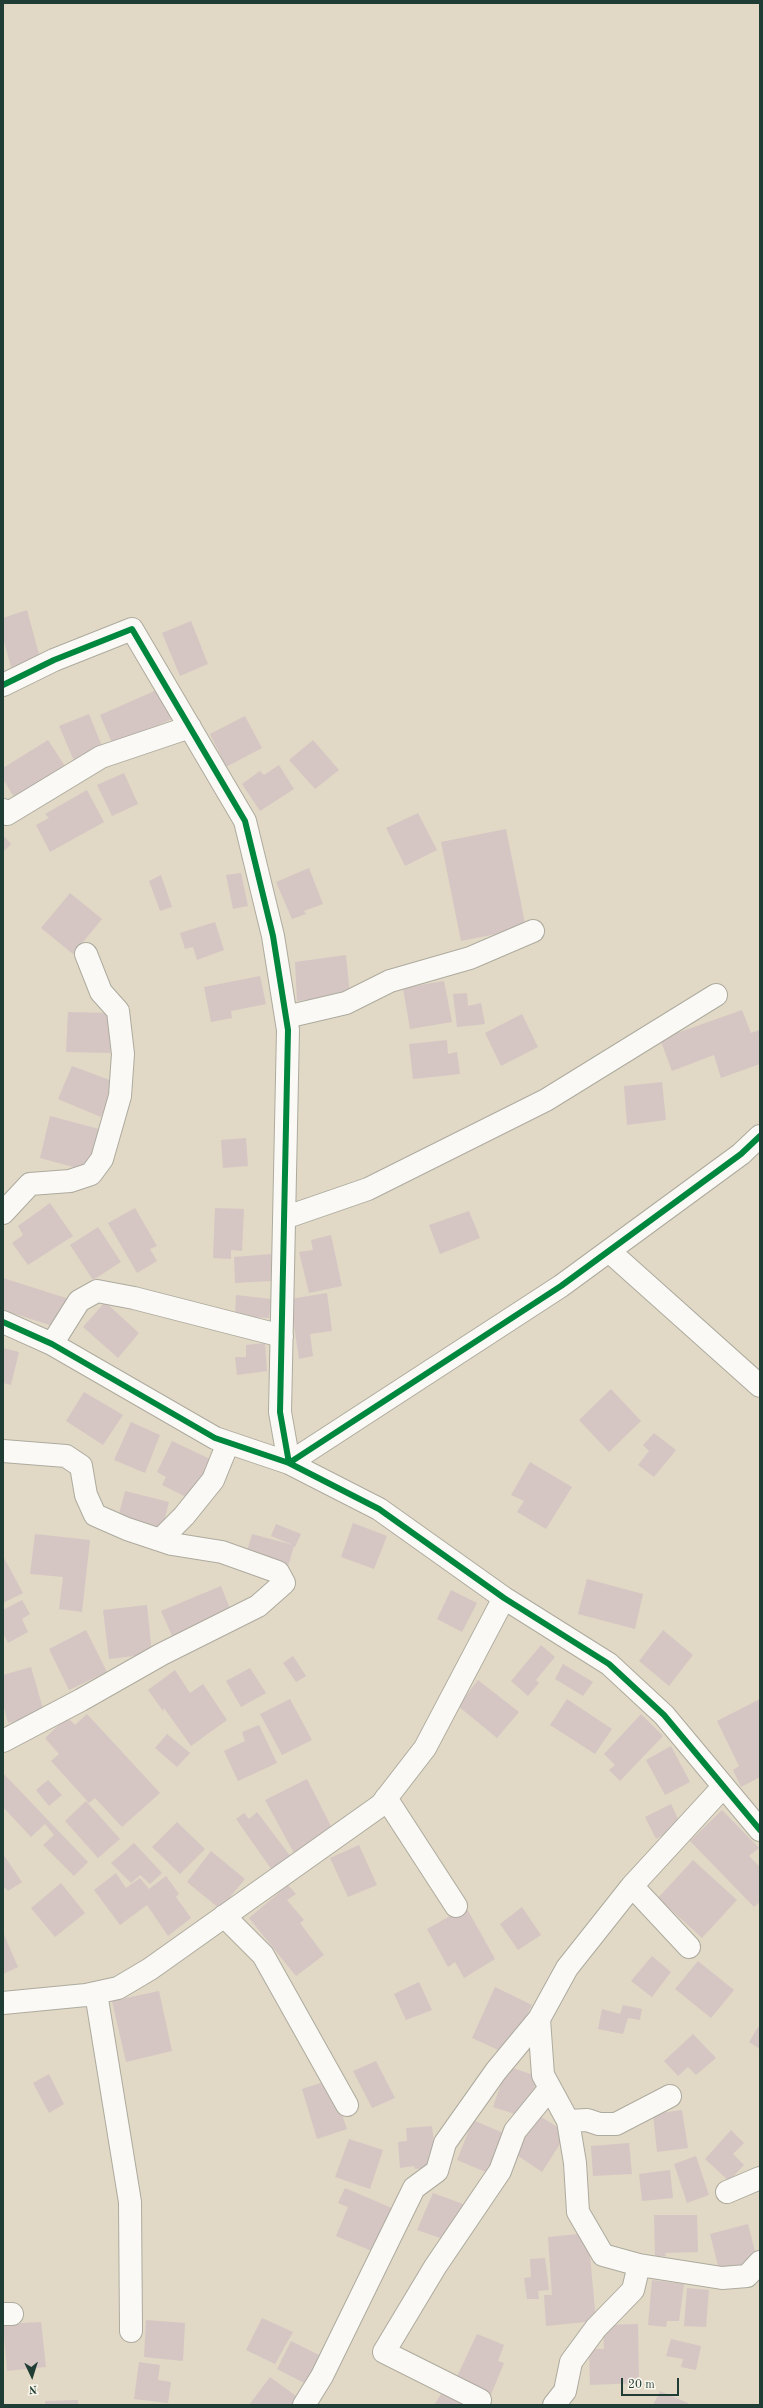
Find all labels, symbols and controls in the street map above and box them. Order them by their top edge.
north arrow [12,2356,52,2396]
scale bar [623,2370,681,2396]
text: 20 m [628,2379,655,2391]
text: N [28,2383,37,2394]

